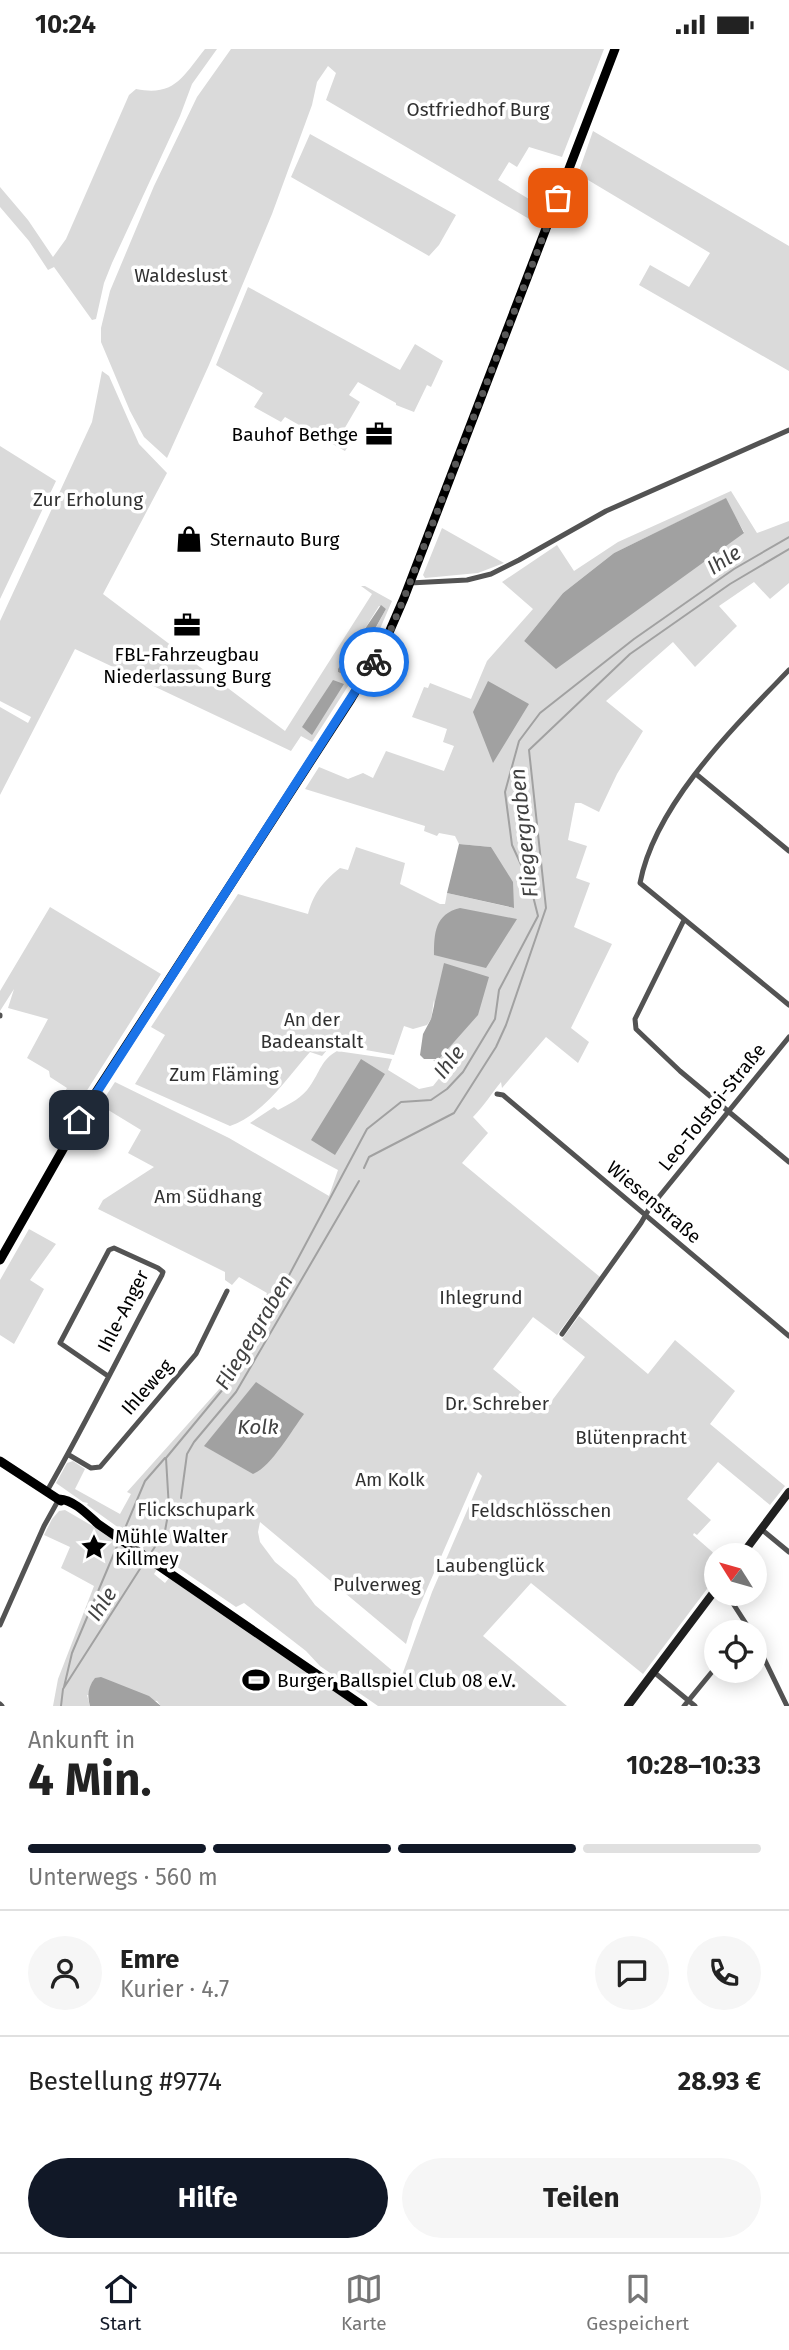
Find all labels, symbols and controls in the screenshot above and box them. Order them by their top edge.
text: 10:24 [35,9,96,40]
park label: Ostfriedhof Burg [407,98,550,121]
pin [528,168,588,228]
icon: bag [539,179,577,217]
park label: Waldeslust [134,264,228,287]
office icon: Bauhof Bethge [364,419,394,449]
place label: Bauhof Bethge [232,423,358,446]
park label: Zur Erholung [33,488,143,511]
shop icon: Sternauto Burg [174,524,204,554]
place label: Sternauto Burg [210,528,340,551]
water label: Ihle [702,539,746,580]
office icon: FBL-Fahrzeugbau Niederlassung Burg [172,610,202,640]
courier [339,627,409,697]
place label: FBL-Fahrzeugbau Niederlassung Burg [103,643,271,688]
icon: bike [355,643,393,681]
water label: Fliegergraben [504,767,544,899]
park label: An der Badeanstalt [260,1008,364,1053]
street label: Leo-Tolstoi-Straße [654,1039,770,1175]
water label: Ihle [428,1040,470,1084]
park label: Zum Fläming [169,1063,279,1086]
pin [49,1090,109,1150]
icon: home [60,1101,98,1139]
street label: Wiesenstraße [602,1156,706,1248]
park label: Am Südhang [154,1185,262,1208]
street label: Ihle-Anger [92,1265,154,1356]
water label: Fliegergraben [209,1270,299,1394]
park label: Ihlegrund [439,1286,523,1309]
street label: Ihleweg [117,1354,178,1420]
park label: Dr. Schreber [445,1392,550,1415]
water label: Kolk [237,1414,279,1440]
park label: Blütenpracht [575,1426,687,1449]
park label: Am Kolk [355,1468,425,1491]
park label: Flickschupark [137,1498,255,1521]
park label: Feldschlösschen [471,1499,611,1522]
place label: Mühle Walter Killmey [115,1525,229,1570]
place icon: Mühle Walter Killmey [79,1532,109,1562]
north arrow [704,1543,766,1607]
map controls [704,1543,767,1683]
park label: Laubenglück [436,1554,545,1577]
park label: Pulverweg [333,1573,421,1596]
water label: Ihle [82,1582,123,1626]
button: locate [704,1620,767,1683]
sports icon: Burger Ballspiel Club 08 e.V. [241,1665,271,1695]
place label: Burger Ballspiel Club 08 e.V. [277,1669,516,1692]
text: Ankunft in [28,1726,135,1754]
text: 10:28–10:33 [626,1750,761,1781]
text: 4 Min. [28,1752,152,1807]
text: Unterwegs · 560 m [28,1863,218,1891]
button: person [28,1936,102,2010]
button: chat [595,1936,669,2010]
button: phone [687,1936,761,2010]
text: Emre [120,1944,179,1975]
text: Kurier · 4.7 [120,1975,229,2003]
text: Bestellung #9774 [28,2066,222,2097]
text: 28.93 € [678,2066,761,2097]
button: Hilfe [28,2158,388,2238]
button: Teilen [402,2158,761,2238]
tab: Start [100,2270,141,2335]
tab: Karte [341,2270,387,2335]
tab: Gespeichert [586,2270,689,2335]

